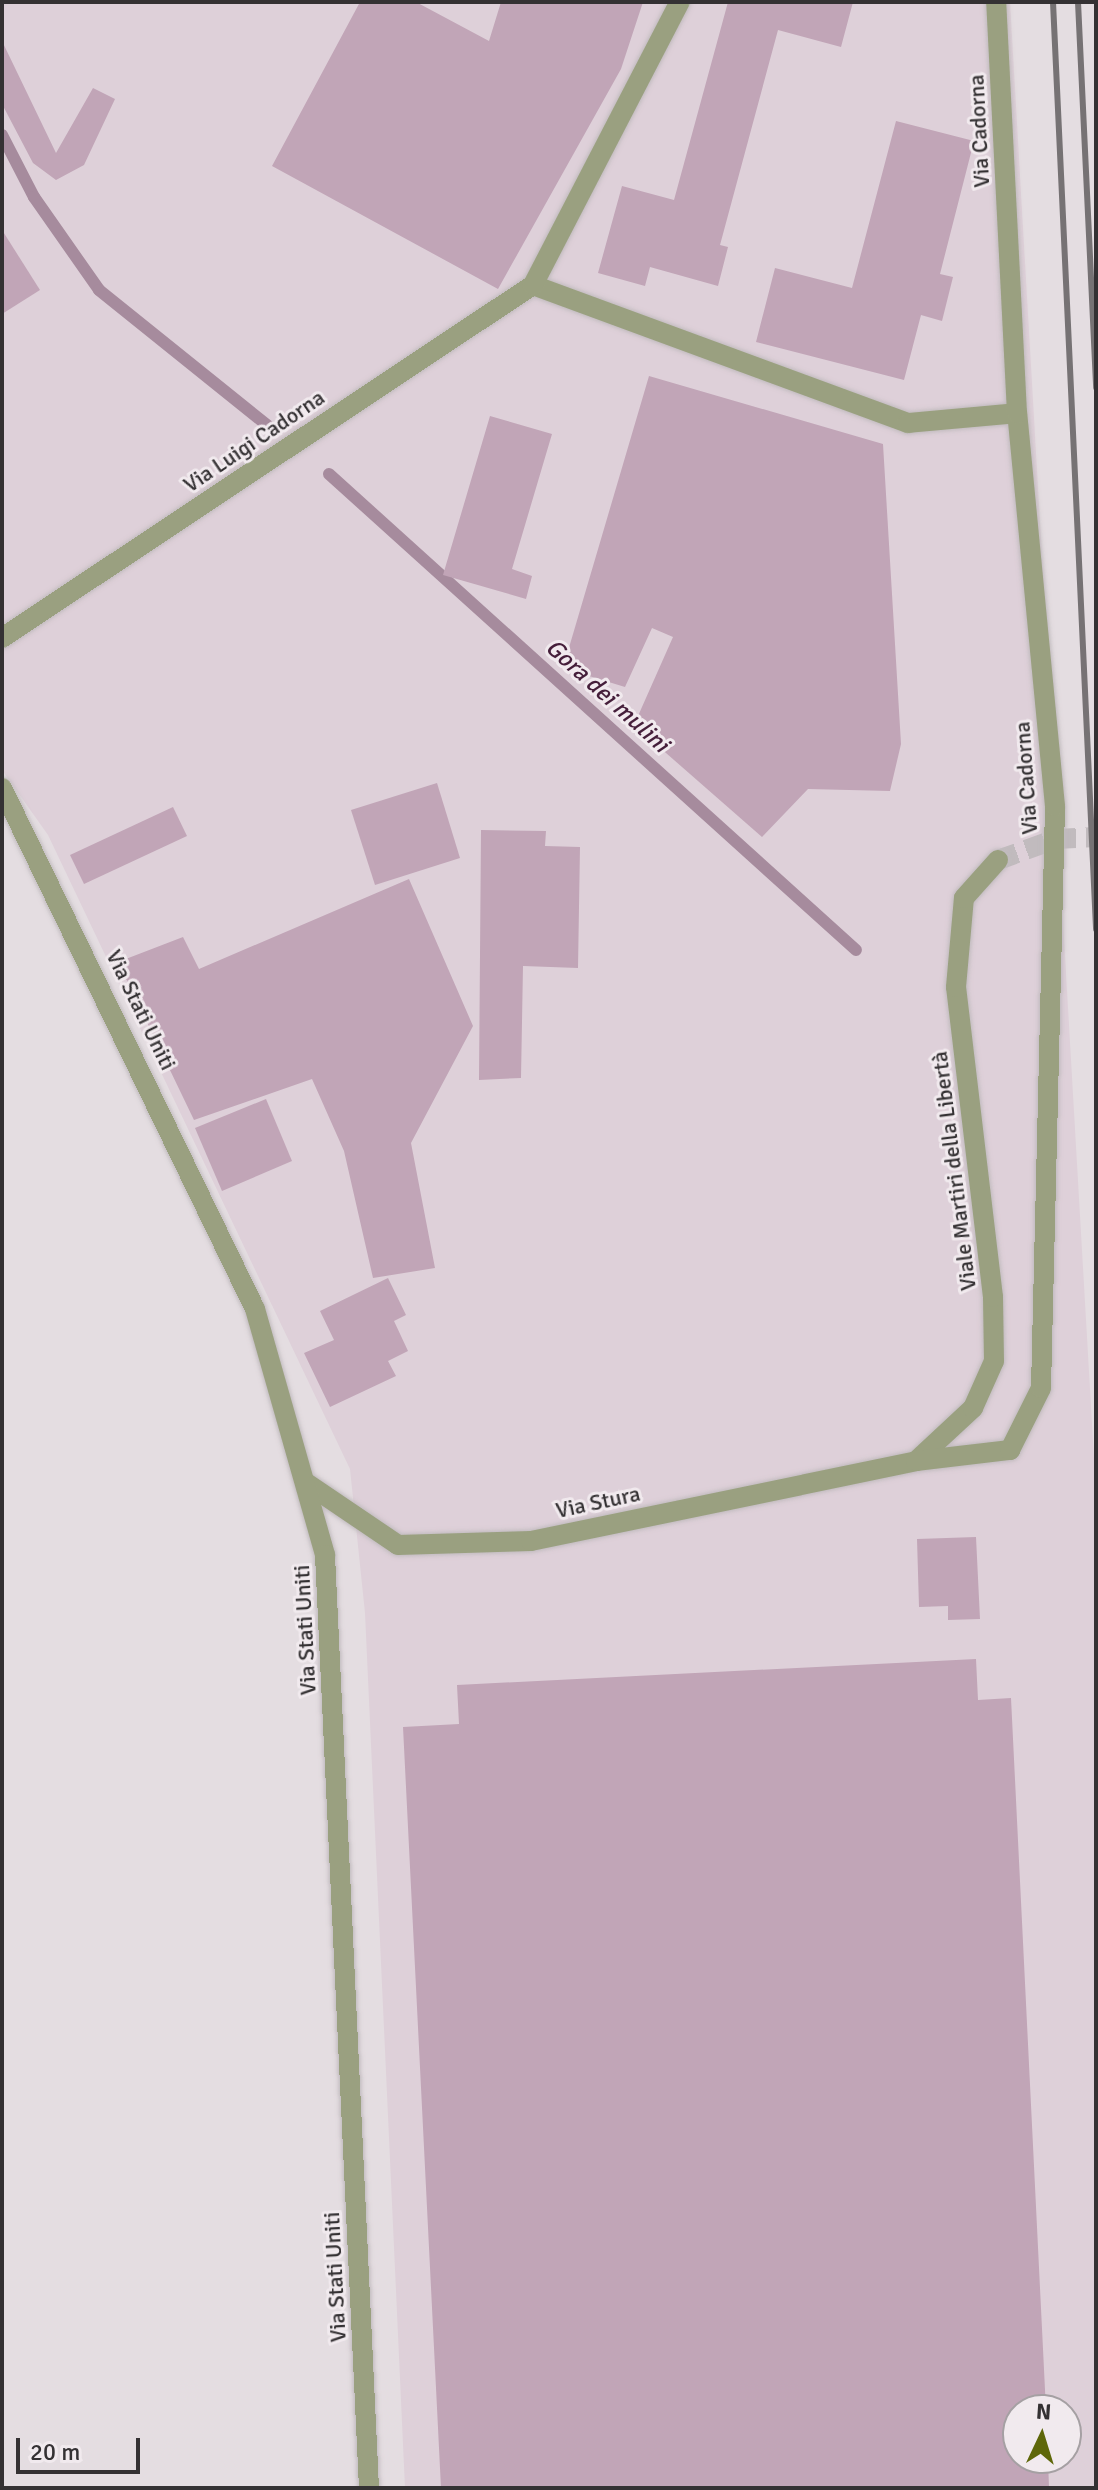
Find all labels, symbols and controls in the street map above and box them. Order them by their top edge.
street label: Via Cadorna [963,74,995,188]
street label: Via Luigi Cadorna [178,384,330,498]
water label: Gora dei mulini [539,633,675,759]
street label: Via Cadorna [1009,721,1043,835]
street label: Via Stati Uniti [101,946,181,1074]
street label: Viale Martiri della Libertà [926,1050,982,1292]
street label: Via Stura [553,1480,643,1524]
street label: Via Stati Uniti [288,1564,322,1696]
street label: Via Stati Uniti [318,2211,352,2343]
north arrow [1002,2394,1082,2474]
text: N [1035,2398,1052,2426]
scale bar [20,2422,144,2472]
text: 20 m [30,2437,80,2467]

